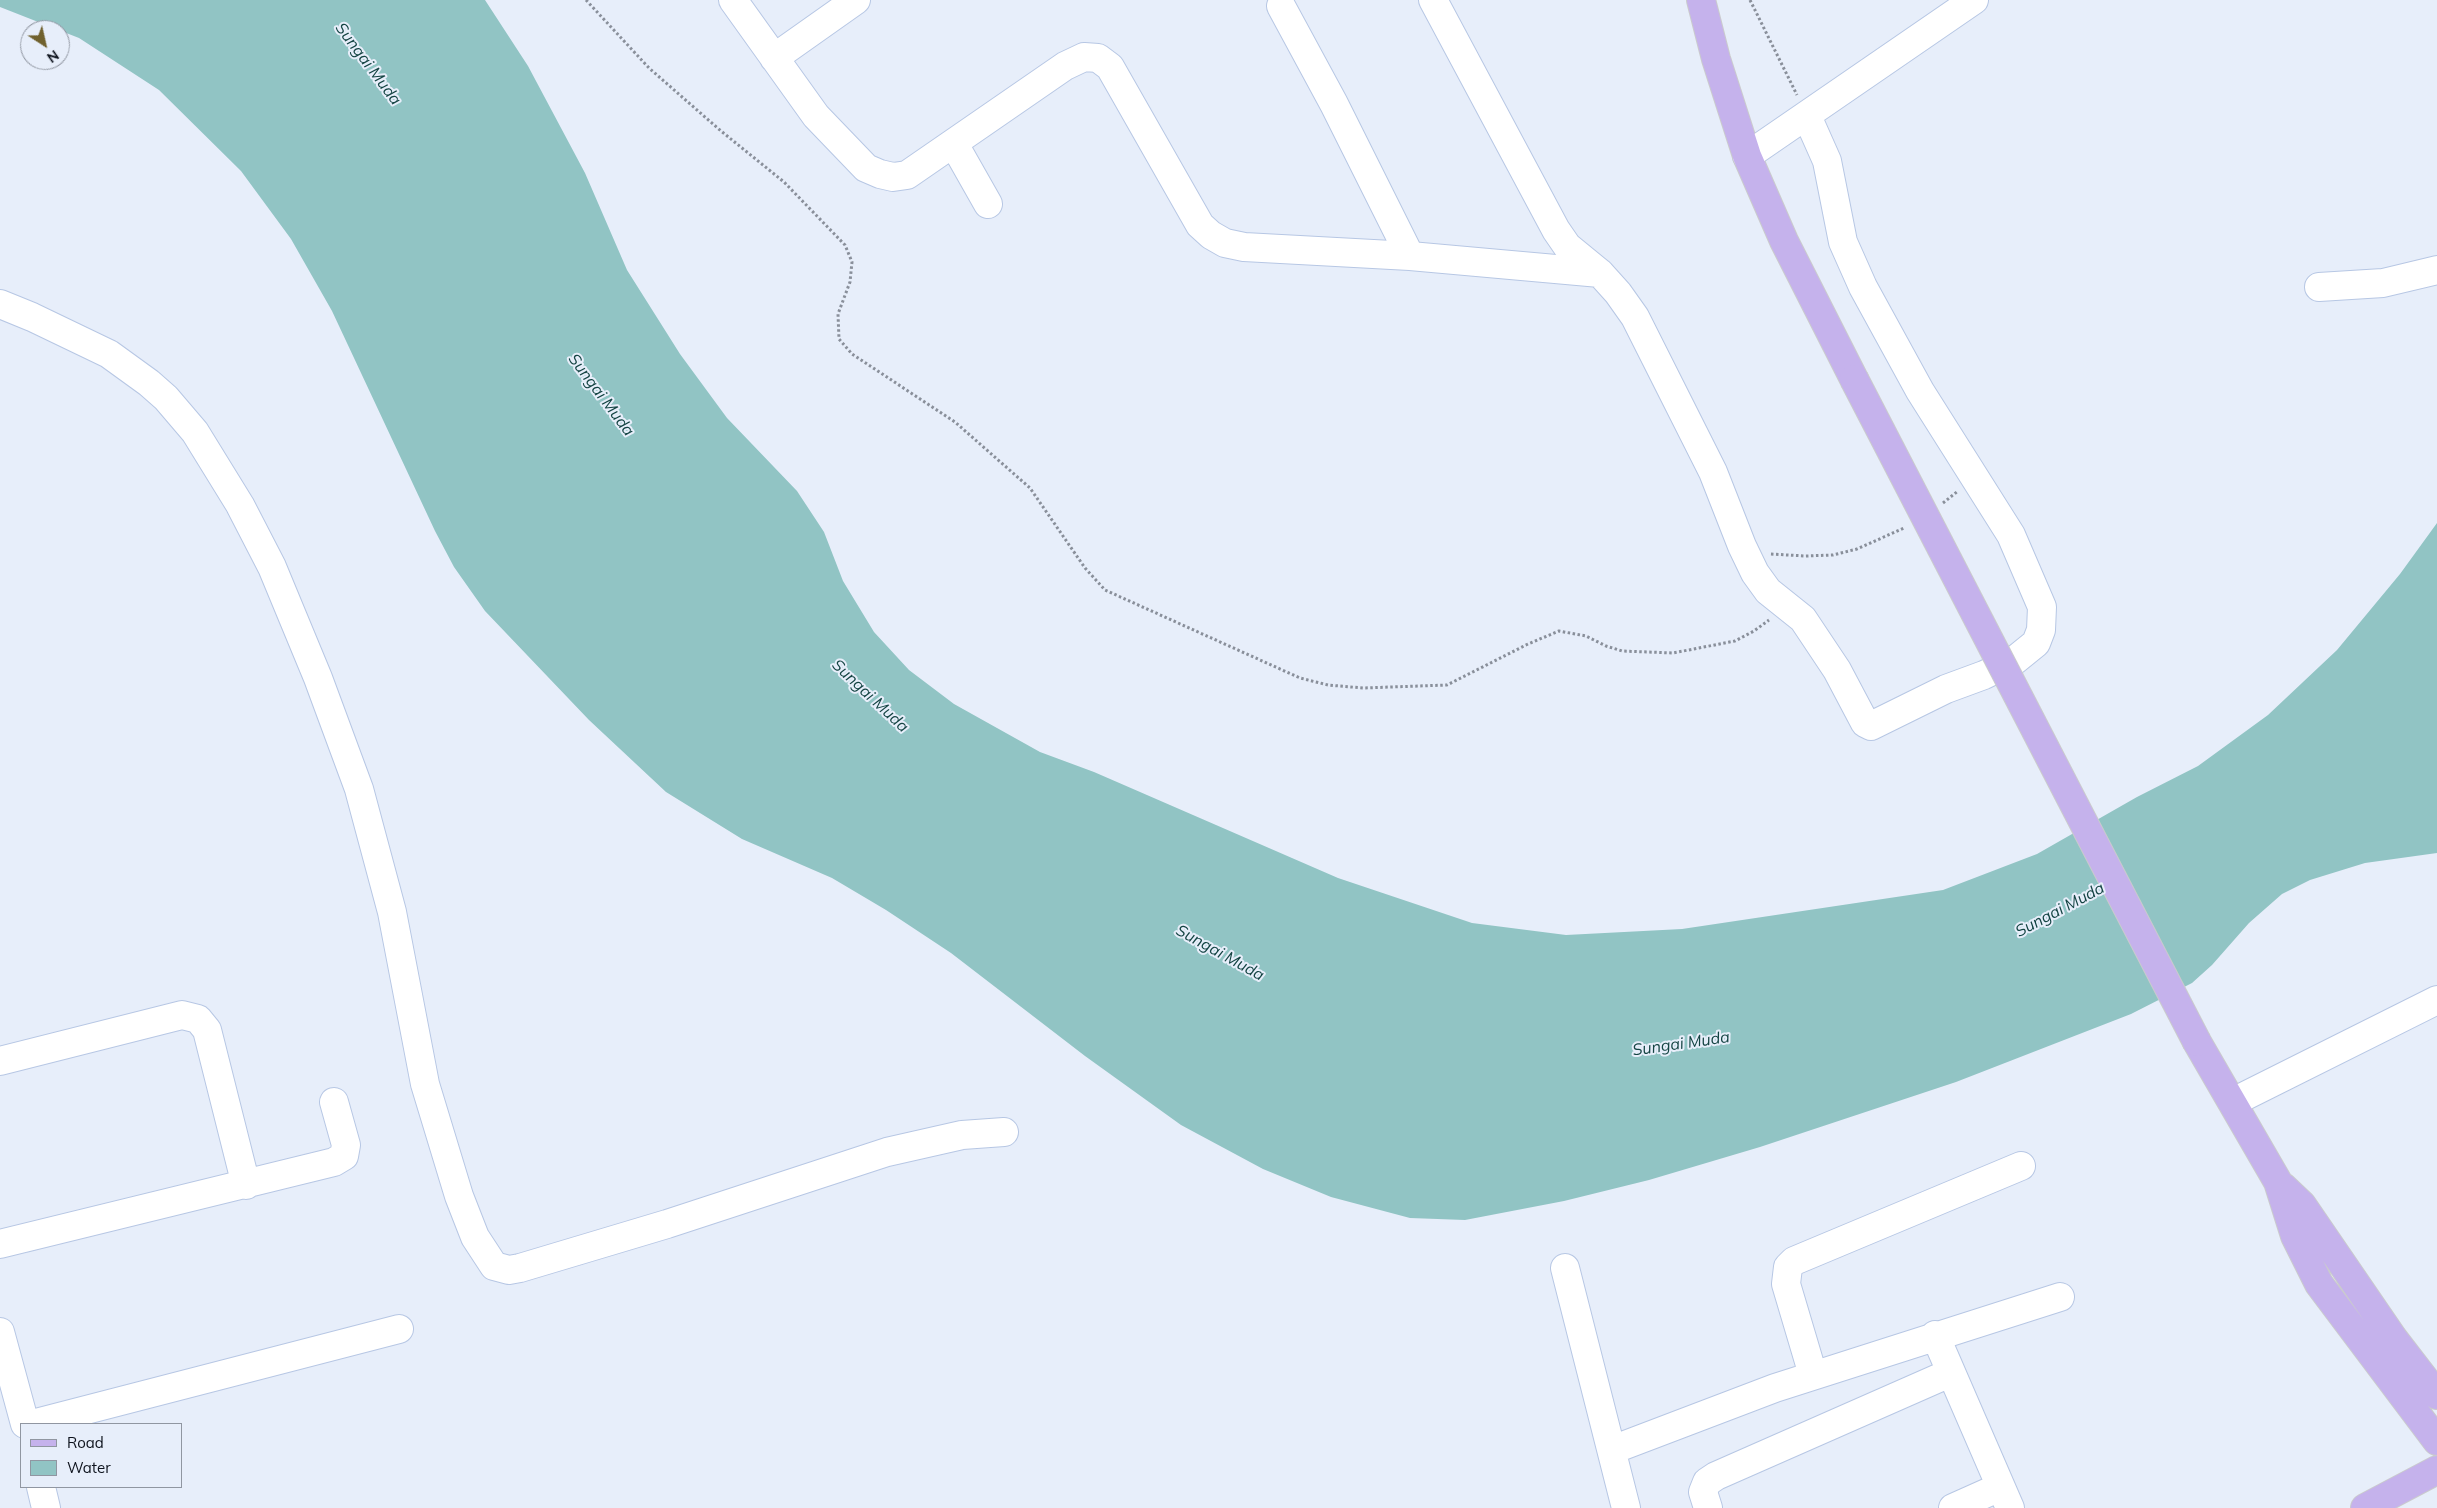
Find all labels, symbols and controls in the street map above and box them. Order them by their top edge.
water label: Sungai Muda [331,19,405,109]
north arrow [20,20,70,70]
text: N [44,46,63,67]
water label: Sungai Muda [564,350,638,440]
water label: Sungai Muda [828,656,912,736]
water label: Sungai Muda [2012,879,2108,941]
water label: Sungai Muda [1173,921,1267,985]
water label: Sungai Muda [1631,1028,1731,1060]
legend [20,1423,182,1488]
text: Road [67,1433,104,1452]
text: Water [67,1458,111,1477]

